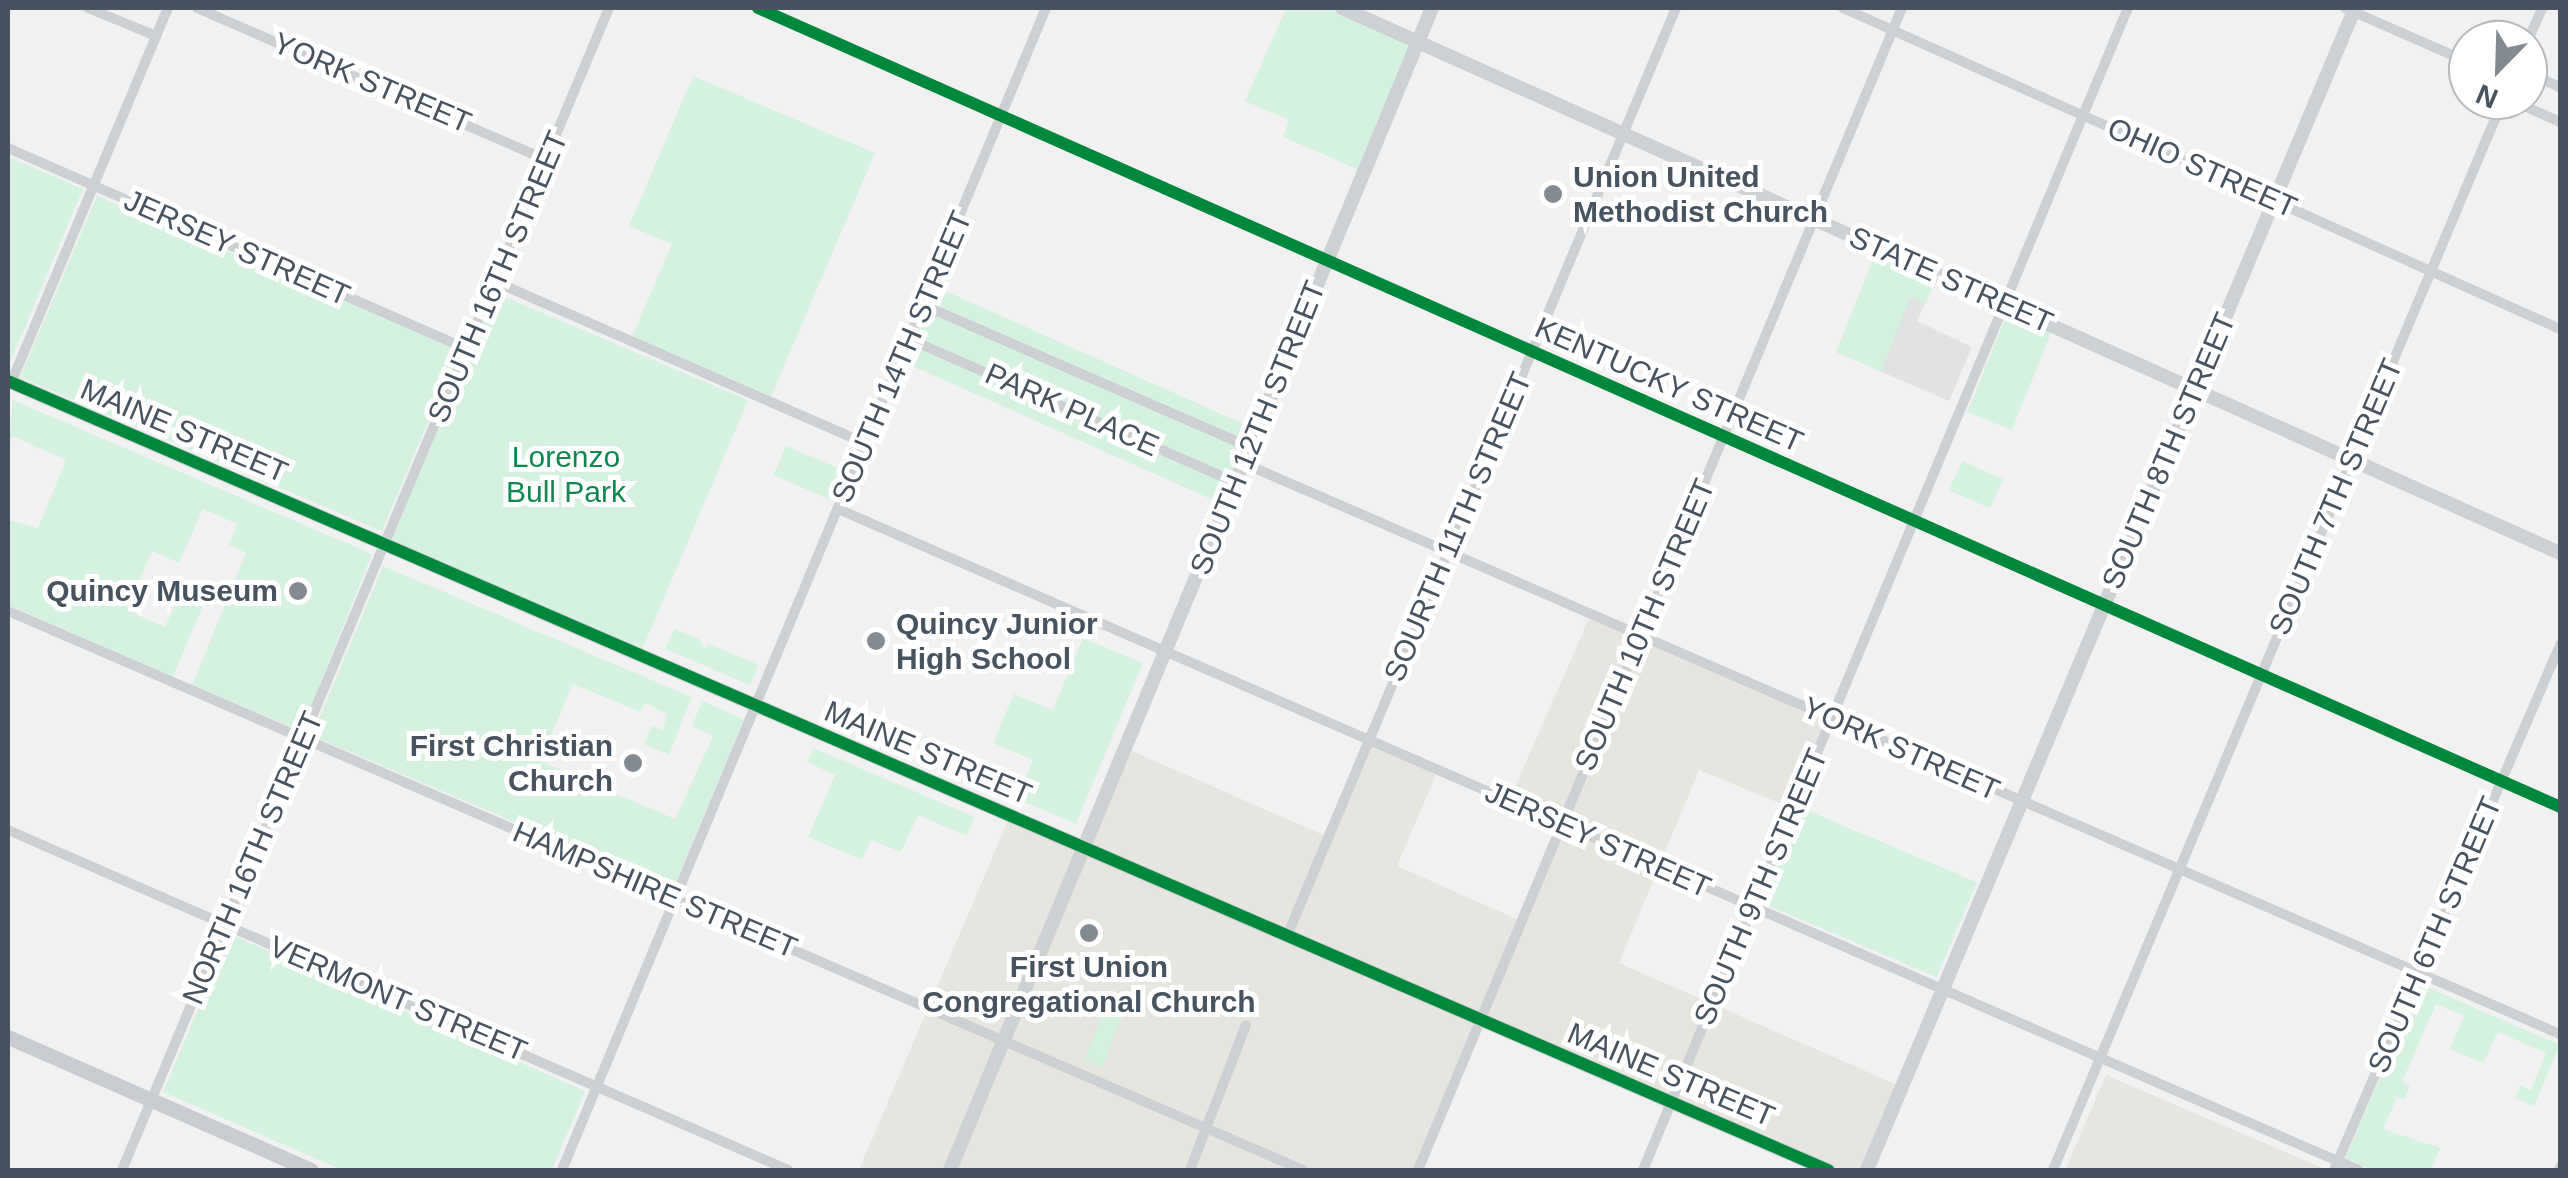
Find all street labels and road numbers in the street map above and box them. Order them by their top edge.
street label: YORK STREET [268,25,476,141]
street label: OHIO STREET [2102,110,2302,226]
street label: SOUTH 16TH STREET [420,126,576,428]
street label: JERSEY STREET [119,182,355,314]
street label: SOUTH 14TH STREET [824,206,980,508]
street label: STATE STREET [1844,219,2058,341]
street label: SOUTH 12TH STREET [1183,276,1333,580]
street label: SOUTH 8TH STREET [2094,307,2244,595]
street label: KENTUCKY STREET [1529,310,1809,460]
street label: SOUTH 7TH STREET [2261,353,2411,641]
street label: PARK PLACE [980,356,1164,464]
street label: SOURTH 11TH STREET [1377,367,1539,687]
street label: MAINE STREET [75,371,293,491]
street label: SOUTH 10TH STREET [1567,474,1723,776]
street label: YORK STREET [1797,690,2005,808]
street label: MAINE STREET [819,693,1037,813]
street label: NORTH 16TH STREET [175,706,331,1010]
street label: SOUTH 9TH STREET [1686,743,1836,1031]
street label: JERSEY STREET [1480,774,1716,906]
street label: SOUTH 6TH STREET [2360,791,2510,1079]
street label: HAMPSHIRE STREET [508,814,802,966]
street label: VERMONT STREET [264,928,532,1070]
street label: MAINE STREET [1562,1015,1780,1135]

